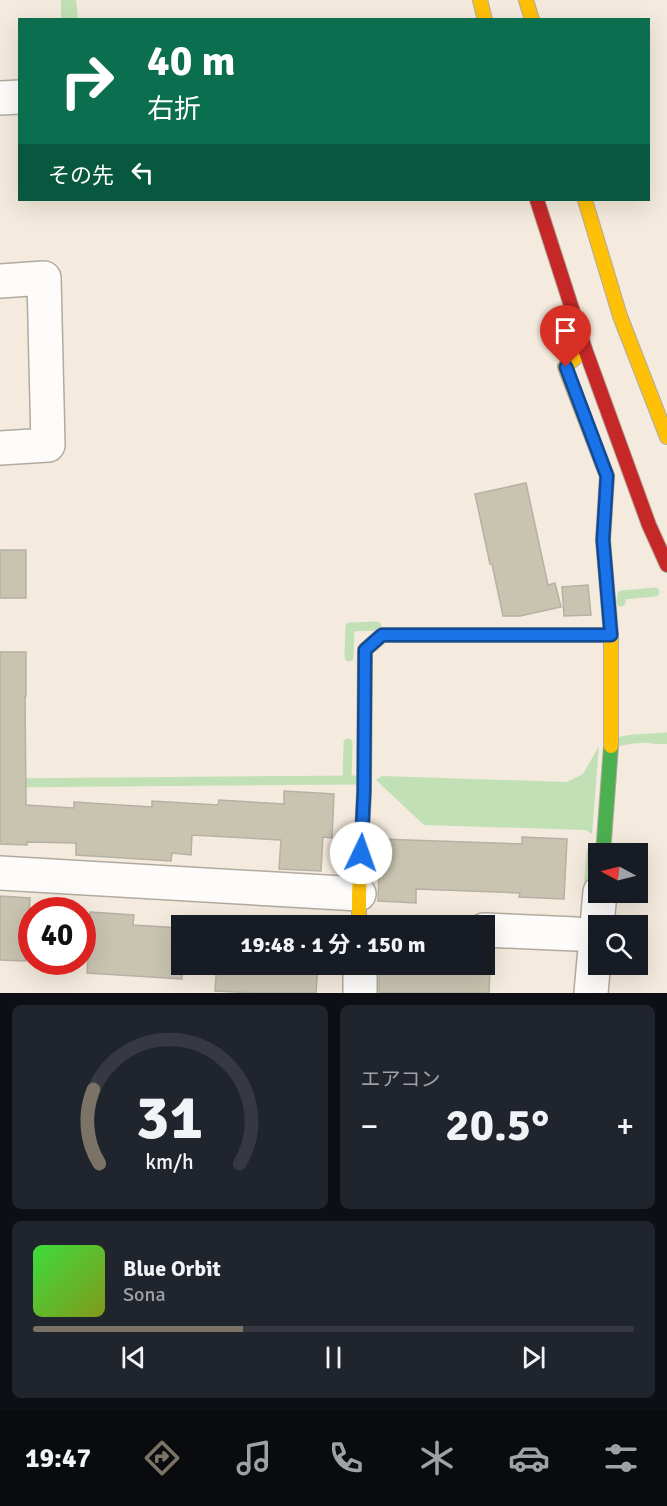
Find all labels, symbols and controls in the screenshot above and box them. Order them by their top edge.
text: 40 m [147,36,236,87]
icon: right [48,42,126,120]
text: 右折 [147,93,201,126]
icon: left [126,156,159,189]
text: その先 [48,162,114,189]
pin [540,305,591,367]
icon: arrive [549,314,582,347]
position arrow [329,821,393,885]
north arrow [588,843,648,903]
map controls [588,843,648,975]
speed limit sign: 40 [18,897,96,975]
button: search [588,915,648,975]
text: 19:48 · 1 分 · 150 m [241,931,425,958]
text: エアコン [361,1067,441,1092]
text: 31 [136,1079,203,1156]
text: 20.5° [445,1098,549,1153]
text: − [361,1106,378,1147]
text: + [616,1106,634,1147]
text: km/h [145,1149,194,1175]
text: Blue Orbit [123,1255,221,1282]
text: Sona [123,1282,166,1307]
icon: previous [117,1341,150,1374]
icon: pause [317,1341,350,1374]
icon: next [517,1341,550,1374]
icon: directions [141,1437,183,1479]
icon: music [233,1437,275,1479]
icon: phone [325,1437,367,1479]
icon: climate [416,1437,458,1479]
icon: car [508,1437,550,1479]
icon: filters [600,1437,642,1479]
text: 19:47 [25,1442,91,1475]

